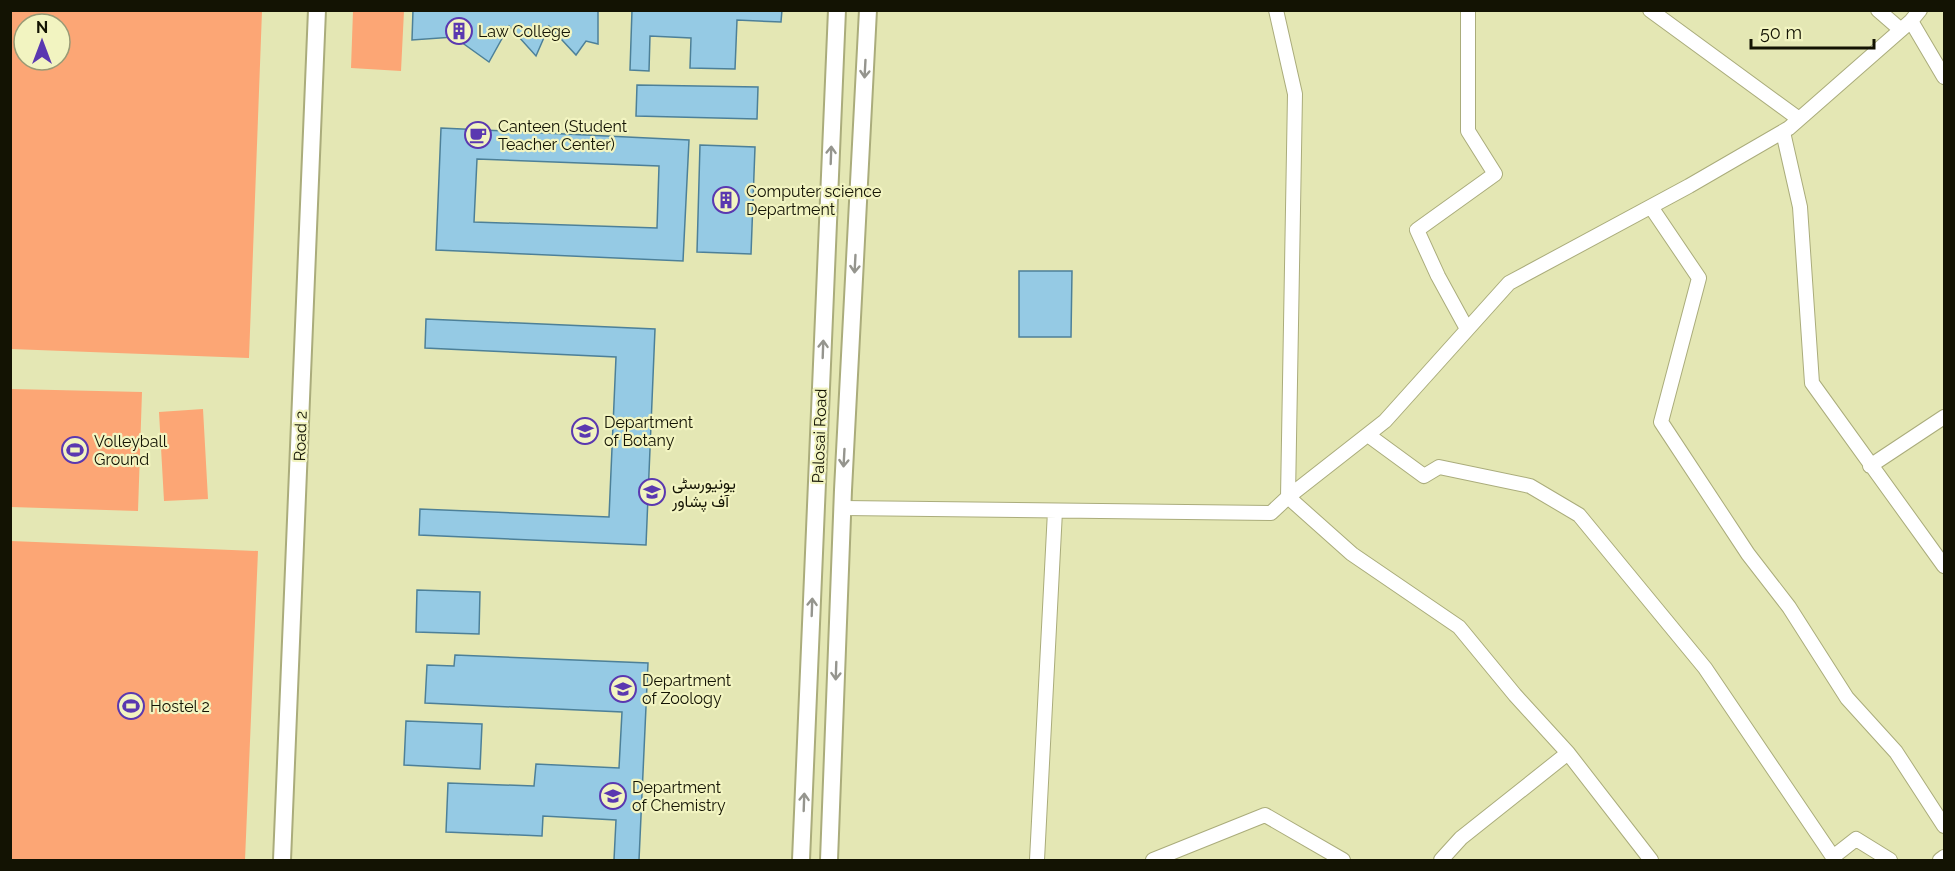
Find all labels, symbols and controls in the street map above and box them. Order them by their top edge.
north arrow [12,12,72,72]
scale bar [1751,12,1874,50]
building icon: Law College [444,16,474,46]
text: N [36,18,48,37]
place label: Law College [478,22,570,41]
text: 50 m [1760,22,1802,43]
one-way arrow [860,58,871,78]
place label: Canteen (Student Teacher Center) [498,117,628,154]
cafe icon: Canteen (Student Teacher Center) [463,120,493,150]
one-way arrow [826,145,837,165]
place label: Computer science Department [746,182,881,219]
building icon: Computer science Department [711,185,741,215]
one-way arrow [849,253,860,273]
one-way arrow [817,340,828,360]
street label: Palosai Road [808,388,831,484]
street label: Road 2 [290,410,311,462]
place label: Department of Botany [604,413,694,450]
school or university icon: Department of Botany [570,416,600,446]
place label: Volleyball Ground [94,432,168,469]
sports icon: Volleyball Ground [60,435,90,465]
one-way arrow [839,448,850,468]
place label: یونیورسٹی آف پشاور [671,474,736,513]
school or university icon: یونیورسٹی آف پشاور [637,477,667,507]
one-way arrow [806,598,817,618]
one-way arrow [830,661,842,681]
place label: Department of Zoology [642,671,732,708]
school or university icon: Department of Zoology [608,674,638,704]
sports icon: Hostel 2 [116,691,146,721]
place label: Hostel 2 [150,697,210,716]
place label: Department of Chemistry [632,778,726,815]
school or university icon: Department of Chemistry [598,781,628,811]
one-way arrow [798,793,809,813]

